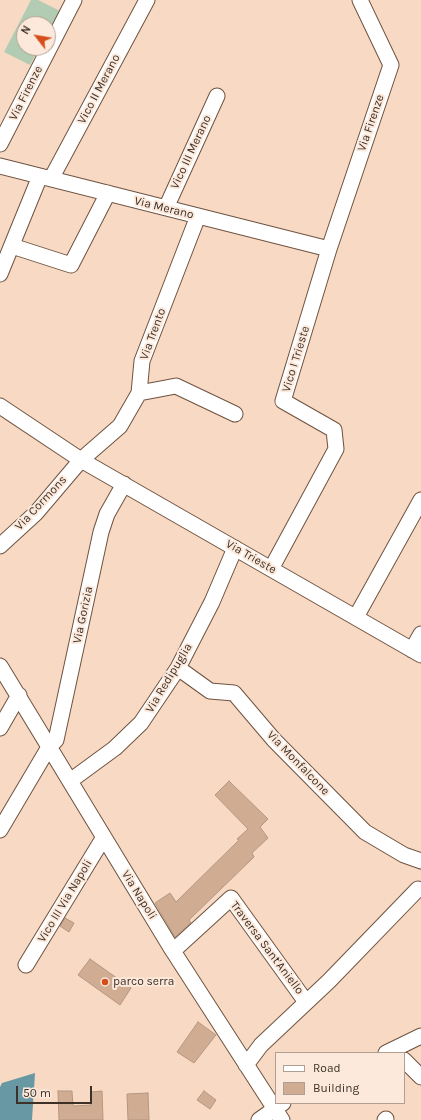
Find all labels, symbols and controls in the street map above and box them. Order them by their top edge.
north arrow [16,16,56,56]
text: N [19,23,34,37]
street label: Vico II Merano [75,52,123,126]
street label: Via Firenze [6,63,46,123]
street label: Via Firenze [355,93,387,153]
street label: Vico III Merano [168,113,214,191]
street label: Via Merano [133,194,195,222]
street label: Via Trento [137,306,169,362]
street label: Vico I Trieste [279,324,313,394]
street label: Via Cormons [12,473,70,533]
street label: Via Trieste [223,537,279,577]
street label: Via Gorizia [70,585,96,645]
street label: Via Redipuglia [143,641,195,715]
street label: Via Monfalcone [264,728,332,798]
street label: Vico III Via Napoli [35,857,95,945]
street label: Via Napoli [118,868,160,922]
street label: Traversa Sant'Aniello [227,899,307,997]
place label: parco serra [113,975,174,989]
marker: parco serra [100,977,110,987]
legend [275,1052,405,1104]
text: Road [313,1061,341,1075]
scale bar [18,1078,94,1104]
text: Building [313,1081,359,1095]
text: 50 m [23,1086,51,1100]

